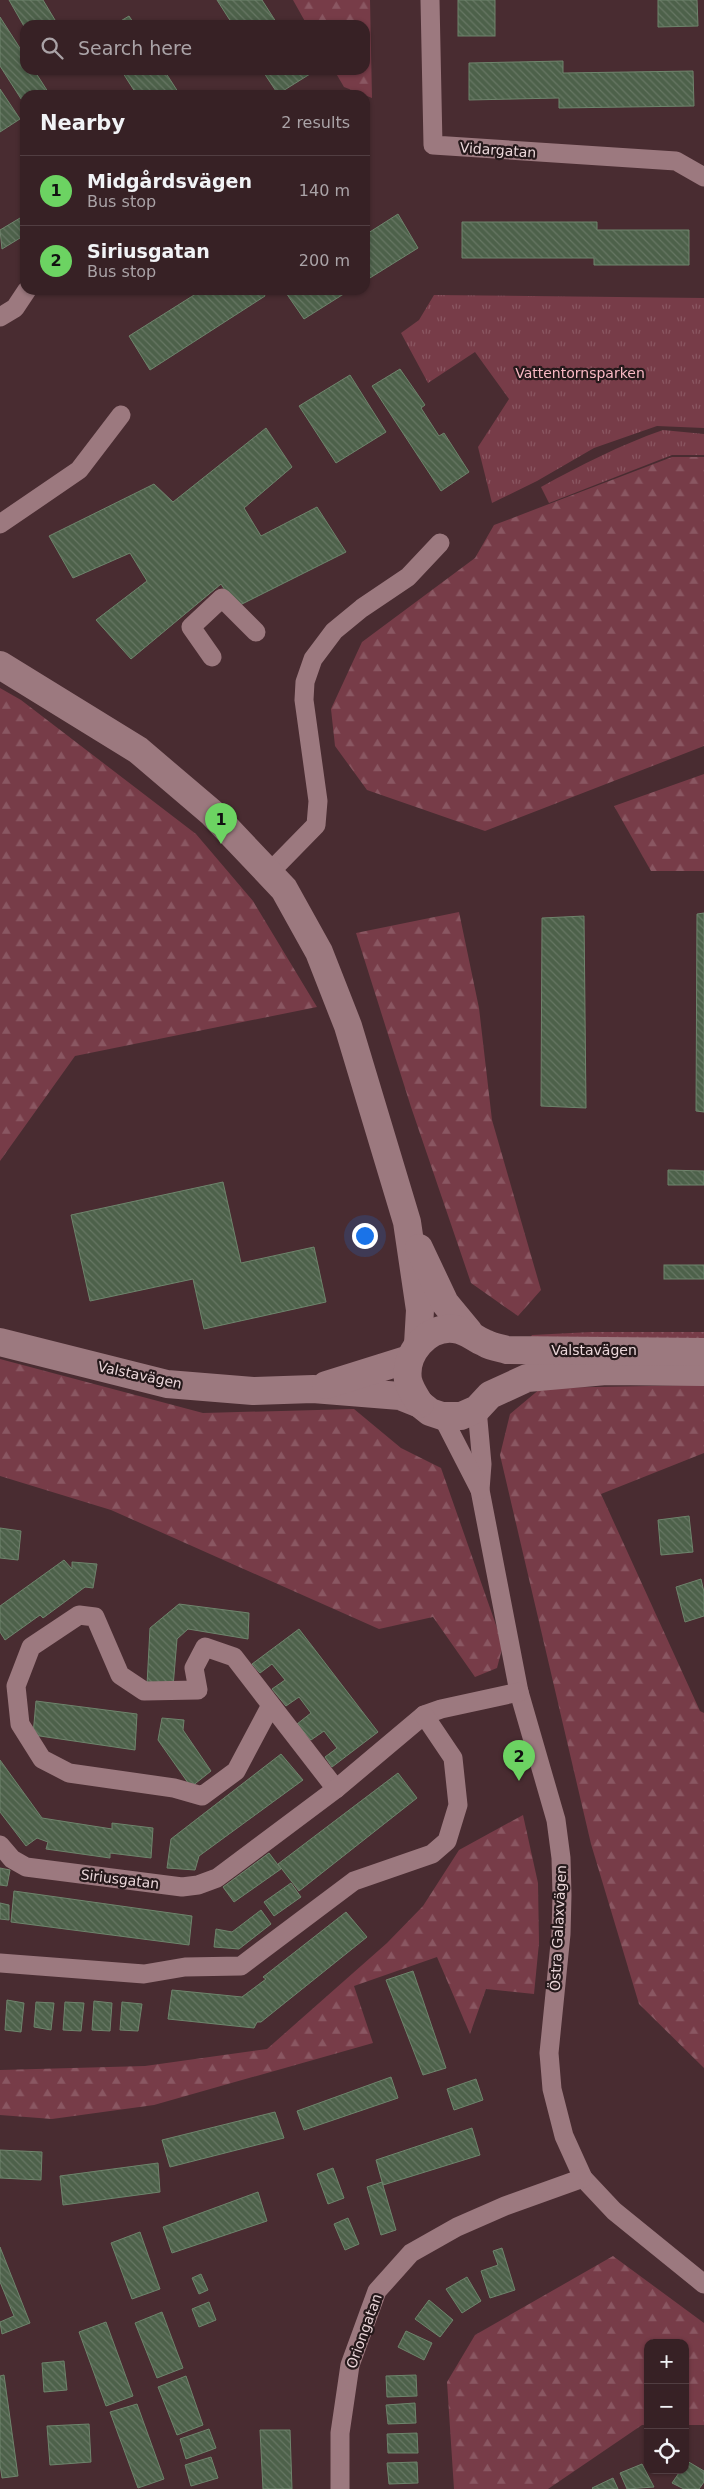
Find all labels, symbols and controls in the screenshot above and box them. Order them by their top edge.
search box [20,20,370,75]
icon: search [38,34,66,62]
text: Search here [78,37,192,59]
text: Nearby [40,111,125,135]
text: 2 results [281,113,350,132]
street label: Vidargatan [459,139,537,161]
text: Midgårdsvägen [87,170,252,192]
text: 1 [50,181,62,200]
text: 140 m [299,181,350,200]
text: Bus stop [87,192,156,211]
text: Siriusgatan [87,240,210,262]
text: 2 [50,251,62,270]
text: 200 m [299,251,350,270]
text: Bus stop [87,262,156,281]
park label: Vattentornsparken [515,365,645,381]
pin: 1 [205,803,237,844]
your location [352,1223,378,1249]
street label: Valstavägen [551,1342,637,1358]
street label: Valstavägen [96,1358,184,1392]
pin: 2 [503,1740,535,1781]
street label: Östra Galaxvägen [546,1865,569,1991]
street label: Siriusgatan [80,1866,160,1892]
street label: Oriongatan [343,2291,385,2371]
map controls [644,2339,689,2474]
button: + [644,2339,689,2384]
button: − [644,2384,689,2429]
button: locate [644,2429,689,2474]

